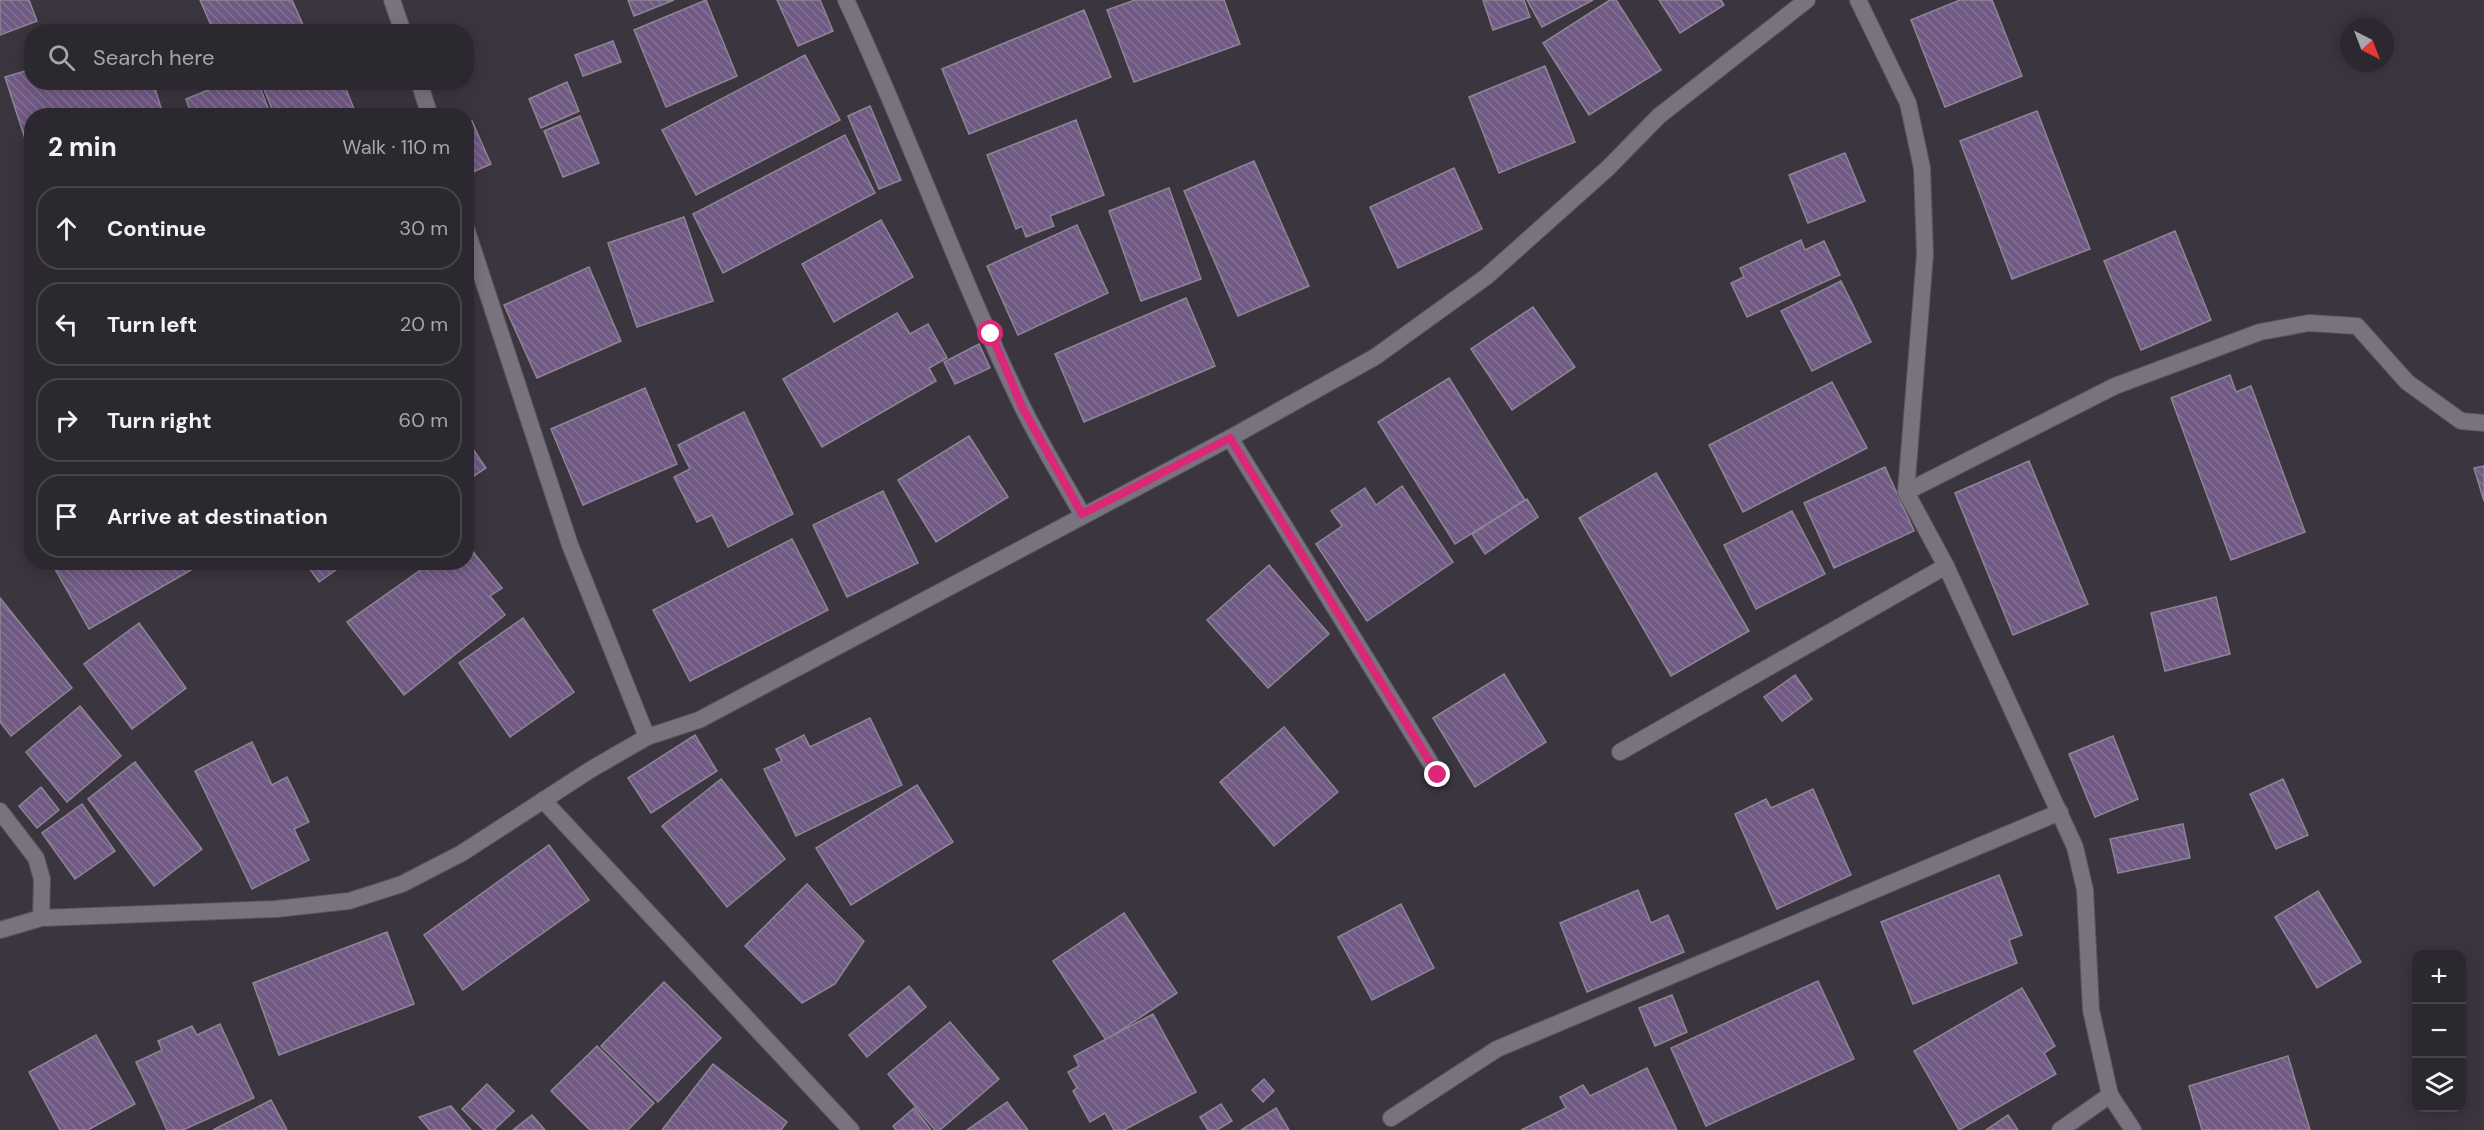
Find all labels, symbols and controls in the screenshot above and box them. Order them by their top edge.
north arrow [2340,18,2394,72]
search box [24,24,474,90]
icon: search [45,41,78,74]
text: Search here [93,43,214,72]
text: 2 min [48,130,117,164]
text: Walk · 110 m [342,134,450,160]
icon: ahead [50,212,83,245]
text: Continue [107,214,206,243]
text: 30 m [399,215,448,241]
icon: left [50,308,83,341]
text: Turn left [107,310,197,339]
text: 20 m [400,311,448,337]
route start [977,320,1003,346]
icon: right [50,404,83,437]
text: Turn right [107,406,212,435]
text: 60 m [399,407,448,433]
icon: arrive [50,500,83,533]
text: Arrive at destination [107,502,328,531]
route end [1424,761,1450,787]
map controls [2412,950,2466,1112]
button: + [2412,950,2466,1004]
button: − [2412,1004,2466,1058]
button: layers [2412,1058,2466,1112]

